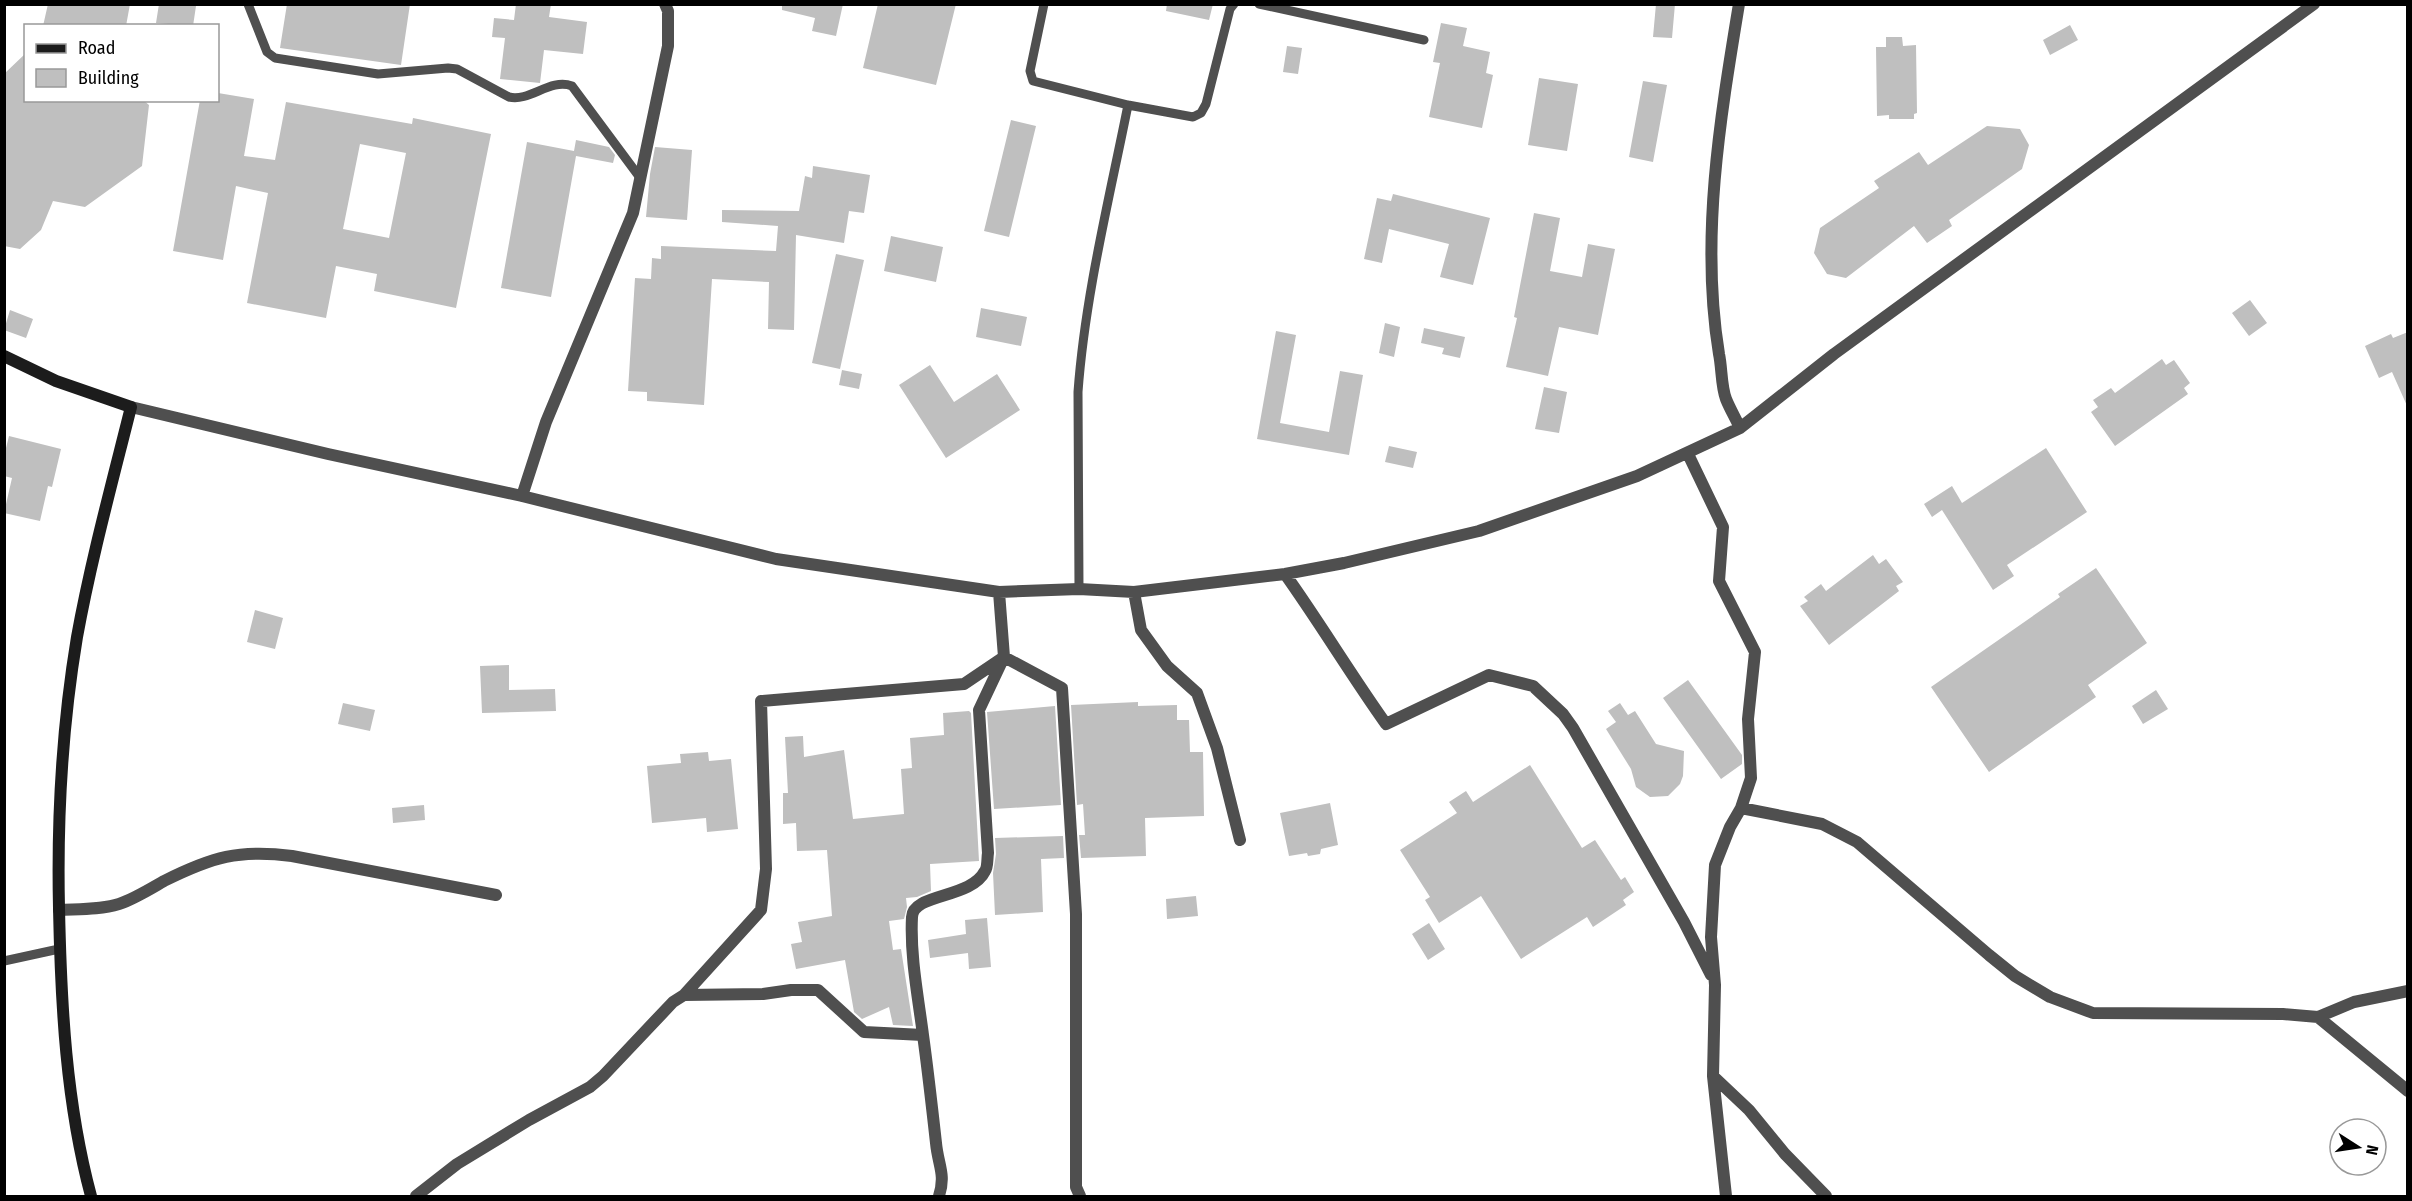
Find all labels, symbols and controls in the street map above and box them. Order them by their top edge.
legend [24,24,219,102]
text: Road [78,37,115,59]
text: Building [78,67,139,89]
north arrow [2328,1117,2388,1177]
text: N [2362,1143,2382,1157]

